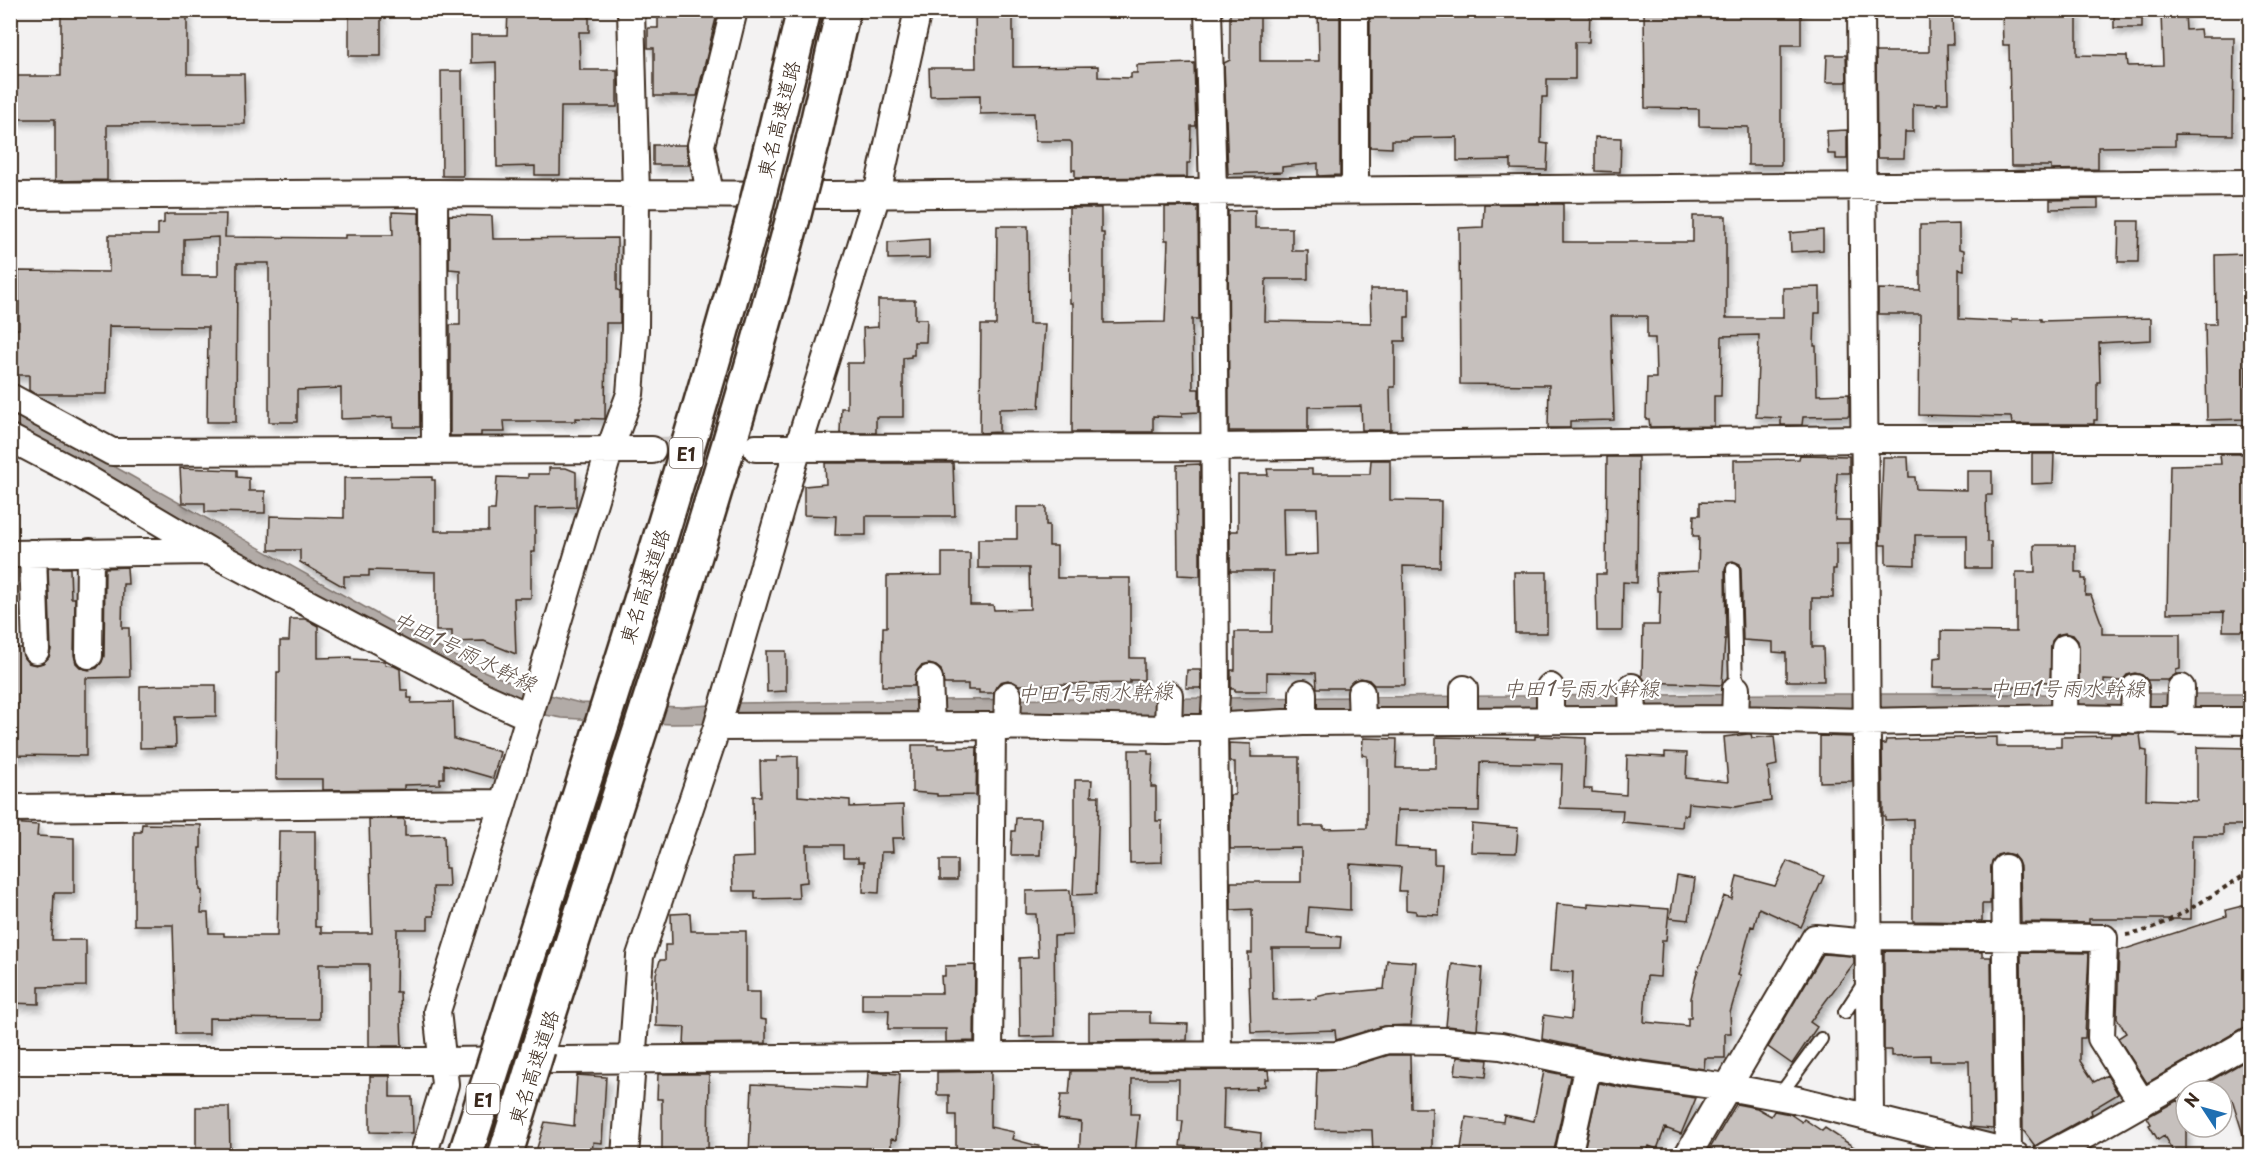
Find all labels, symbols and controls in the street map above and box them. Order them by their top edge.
street label: 東名高速道路 [749,57,807,181]
road number: E1 [670,438,702,468]
street label: 東名高速道路 [611,524,677,648]
water label: 中田1号雨水幹線 [388,601,543,699]
water label: 中田1号雨水幹線 [1503,671,1660,703]
water label: 中田1号雨水幹線 [1989,671,2146,703]
water label: 中田1号雨水幹線 [1017,674,1174,708]
street label: 東名高速道路 [500,1005,566,1129]
north arrow [2174,1079,2234,1139]
road number: E1 [466,1084,500,1114]
text: N [2178,1087,2204,1112]

